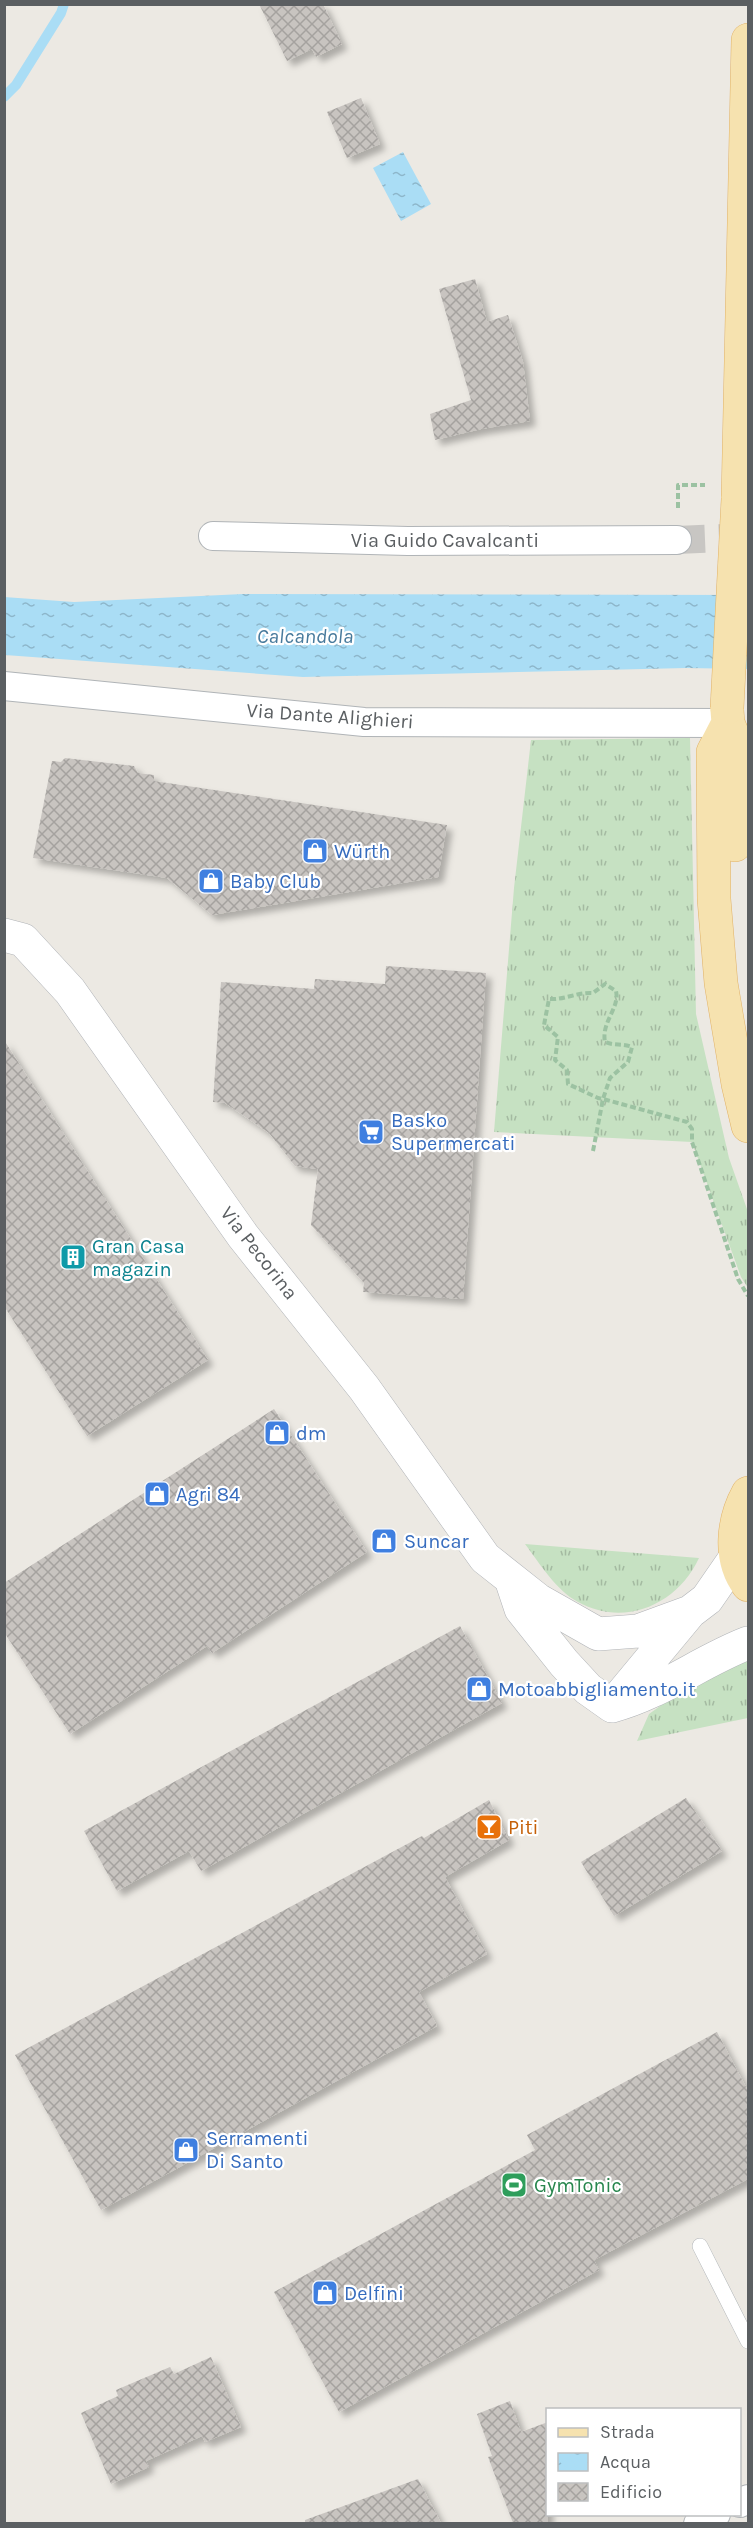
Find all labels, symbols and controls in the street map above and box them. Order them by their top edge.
street label: Via Guido Cavalcanti [351,529,539,552]
water label: Calcandola [257,624,353,648]
street label: Via Dante Alighieri [246,699,414,733]
shop icon: Würth [300,836,330,866]
place label: Würth [334,840,390,863]
shop icon: Baby Club [196,866,226,896]
place label: Baby Club [230,870,321,893]
place label: Basko Supermercati [391,1109,515,1155]
supermarket icon: Basko Supermercati [356,1117,386,1147]
street label: Via Pecorina [216,1202,302,1304]
place label: Gran Casa magazin [92,1235,185,1281]
building icon: Gran Casa magazin [58,1242,88,1272]
shop icon: dm [262,1418,292,1448]
place label: dm [296,1422,327,1445]
shop icon: Agri 84 [142,1479,172,1509]
place label: Agri 84 [176,1483,240,1506]
shop icon: Suncar [369,1526,399,1556]
place label: Suncar [404,1530,470,1553]
shop icon: Motoabbigliamento.it [464,1674,494,1704]
place label: Motoabbigliamento.it [498,1678,696,1701]
bar icon: Piti [474,1812,504,1842]
place label: Piti [508,1816,539,1839]
place label: Serramenti Di Santo [206,2127,308,2173]
shop icon: Serramenti Di Santo [171,2135,201,2165]
sports icon: GymTonic [499,2170,529,2200]
place label: GymTonic [534,2174,622,2197]
shop icon: Delfini [310,2278,340,2308]
place label: Delfini [344,2282,404,2305]
legend [546,2408,741,2516]
text: Strada [600,2421,655,2443]
text: Acqua [600,2451,651,2473]
text: Edificio [600,2481,662,2503]

